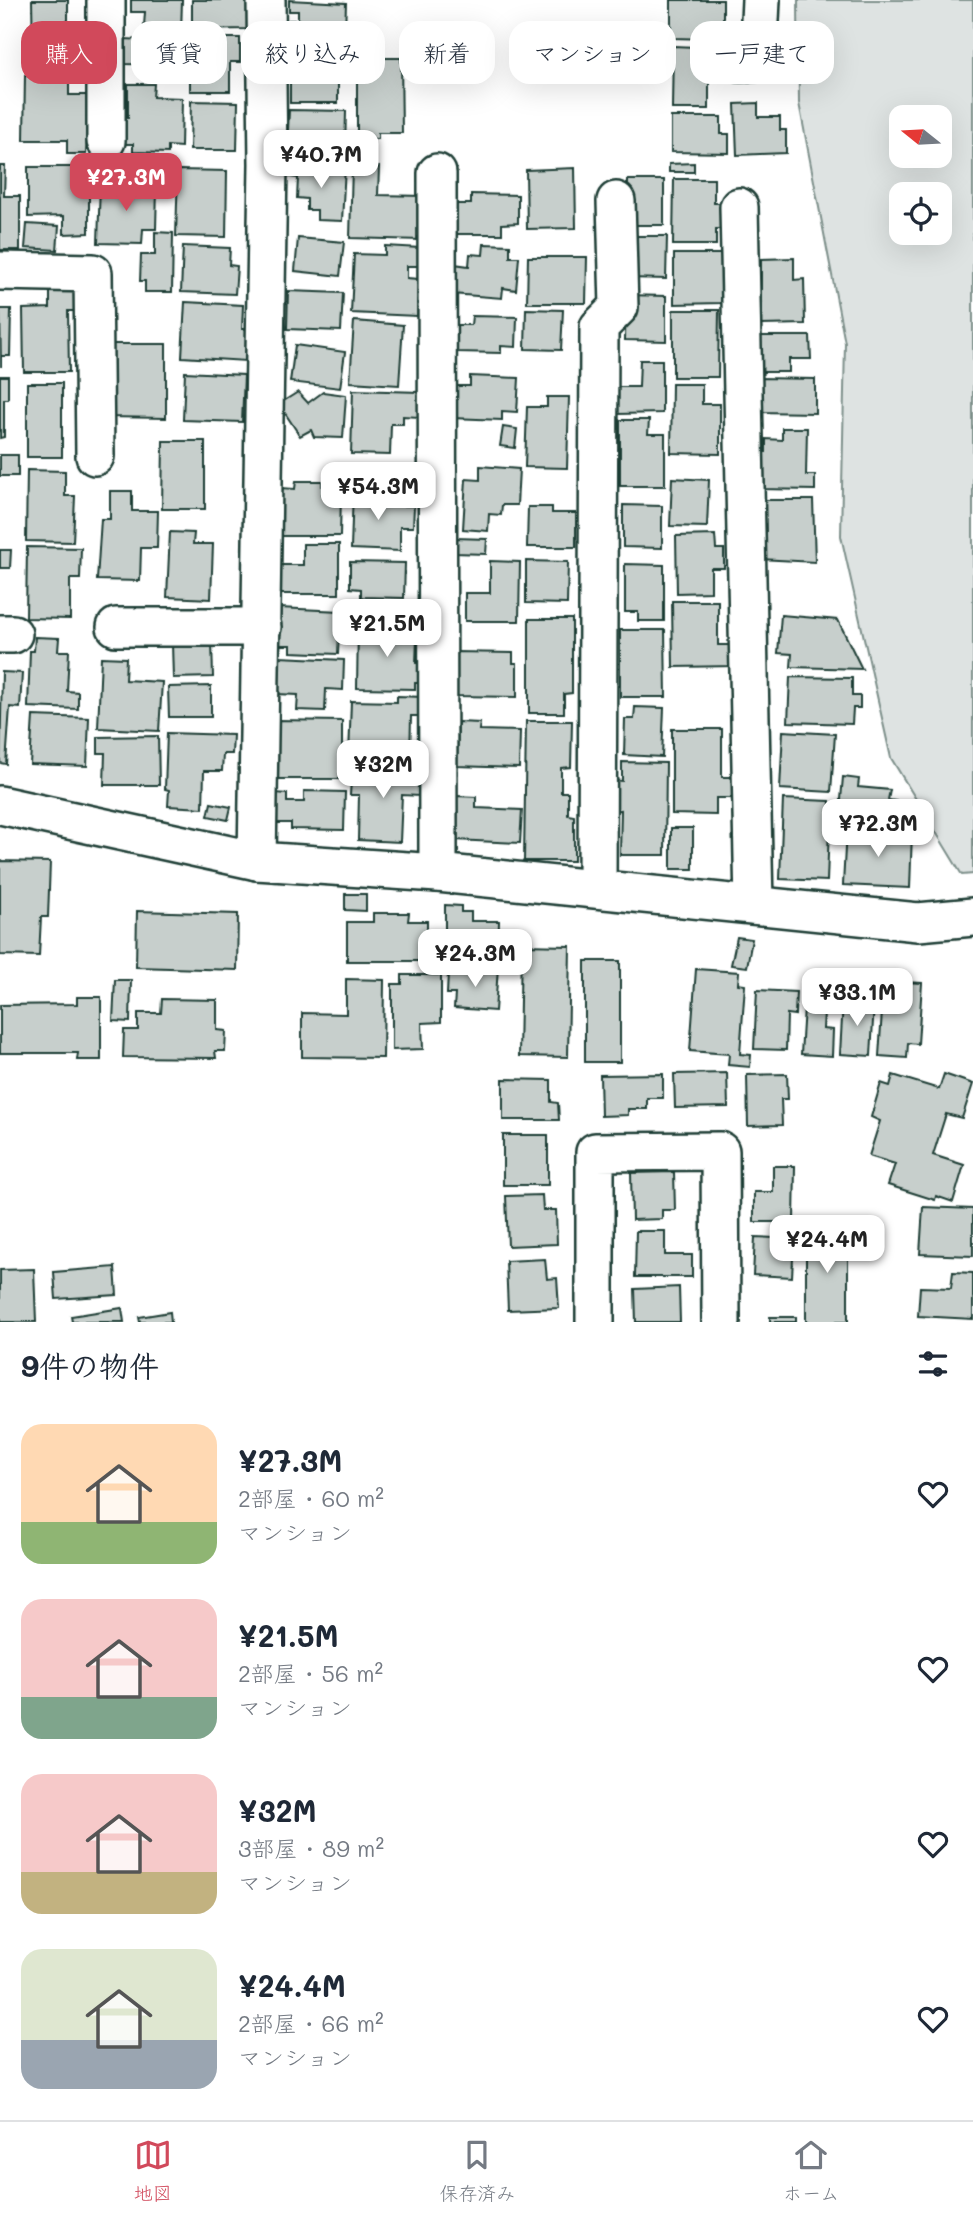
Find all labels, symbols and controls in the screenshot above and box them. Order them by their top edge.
chip: 購入 [21,21,117,84]
chip: 賃貸 [131,21,227,84]
chip: 絞り込み [241,21,385,84]
chip: 新着 [399,21,495,84]
chip: マンション [509,21,676,84]
chip: 一戸建て [690,21,834,84]
north arrow [889,105,952,168]
map controls [889,105,952,245]
pin: ¥40.7M [264,130,378,190]
text: ¥40.7M [280,138,362,168]
pin: ¥27.3M [69,154,183,213]
text: ¥27.3M [86,161,166,191]
button: locate [889,182,952,245]
pin: ¥54.3M [321,462,435,522]
text: ¥54.3M [337,470,419,500]
pin: ¥21.5M [330,600,444,659]
text: ¥21.5M [348,607,426,637]
pin: ¥32M [342,740,424,800]
text: ¥32M [353,748,413,778]
pin: ¥72.3M [821,800,935,859]
text: ¥72.3M [838,807,918,837]
pin: ¥24.3M [418,930,532,989]
text: ¥24.3M [434,937,516,967]
pin: ¥33.1M [800,968,914,1028]
text: ¥33.1M [818,976,896,1006]
pin: ¥24.4M [770,1216,884,1275]
text: ¥24.4M [786,1223,868,1253]
text: 9件の物件 [21,1345,159,1385]
icon: filters [914,1345,952,1383]
text: ¥27.3M [238,1440,343,1480]
icon: home [77,1452,161,1536]
icon: heart [914,1475,952,1513]
text: 2部屋 · 60 m² [238,1483,384,1513]
text: マンション [238,1517,352,1547]
text: ¥21.5M [238,1615,339,1655]
icon: home [77,1627,161,1711]
icon: heart [914,1650,952,1688]
text: 2部屋 · 56 m² [238,1658,383,1688]
text: マンション [238,1692,352,1722]
text: ¥32M [238,1790,317,1830]
icon: home [77,1802,161,1886]
icon: heart [914,1825,952,1863]
text: 3部屋 · 89 m² [238,1833,384,1863]
text: マンション [238,1867,352,1897]
text: ¥24.4M [238,1965,346,2005]
icon: home [77,1977,161,2061]
icon: heart [914,2000,952,2038]
text: 2部屋 · 66 m² [238,2008,384,2038]
text: マンション [238,2042,352,2072]
tab: 地図 [134,2136,172,2205]
tab: 保存済み [439,2136,515,2205]
tab: ホーム [783,2136,839,2205]

